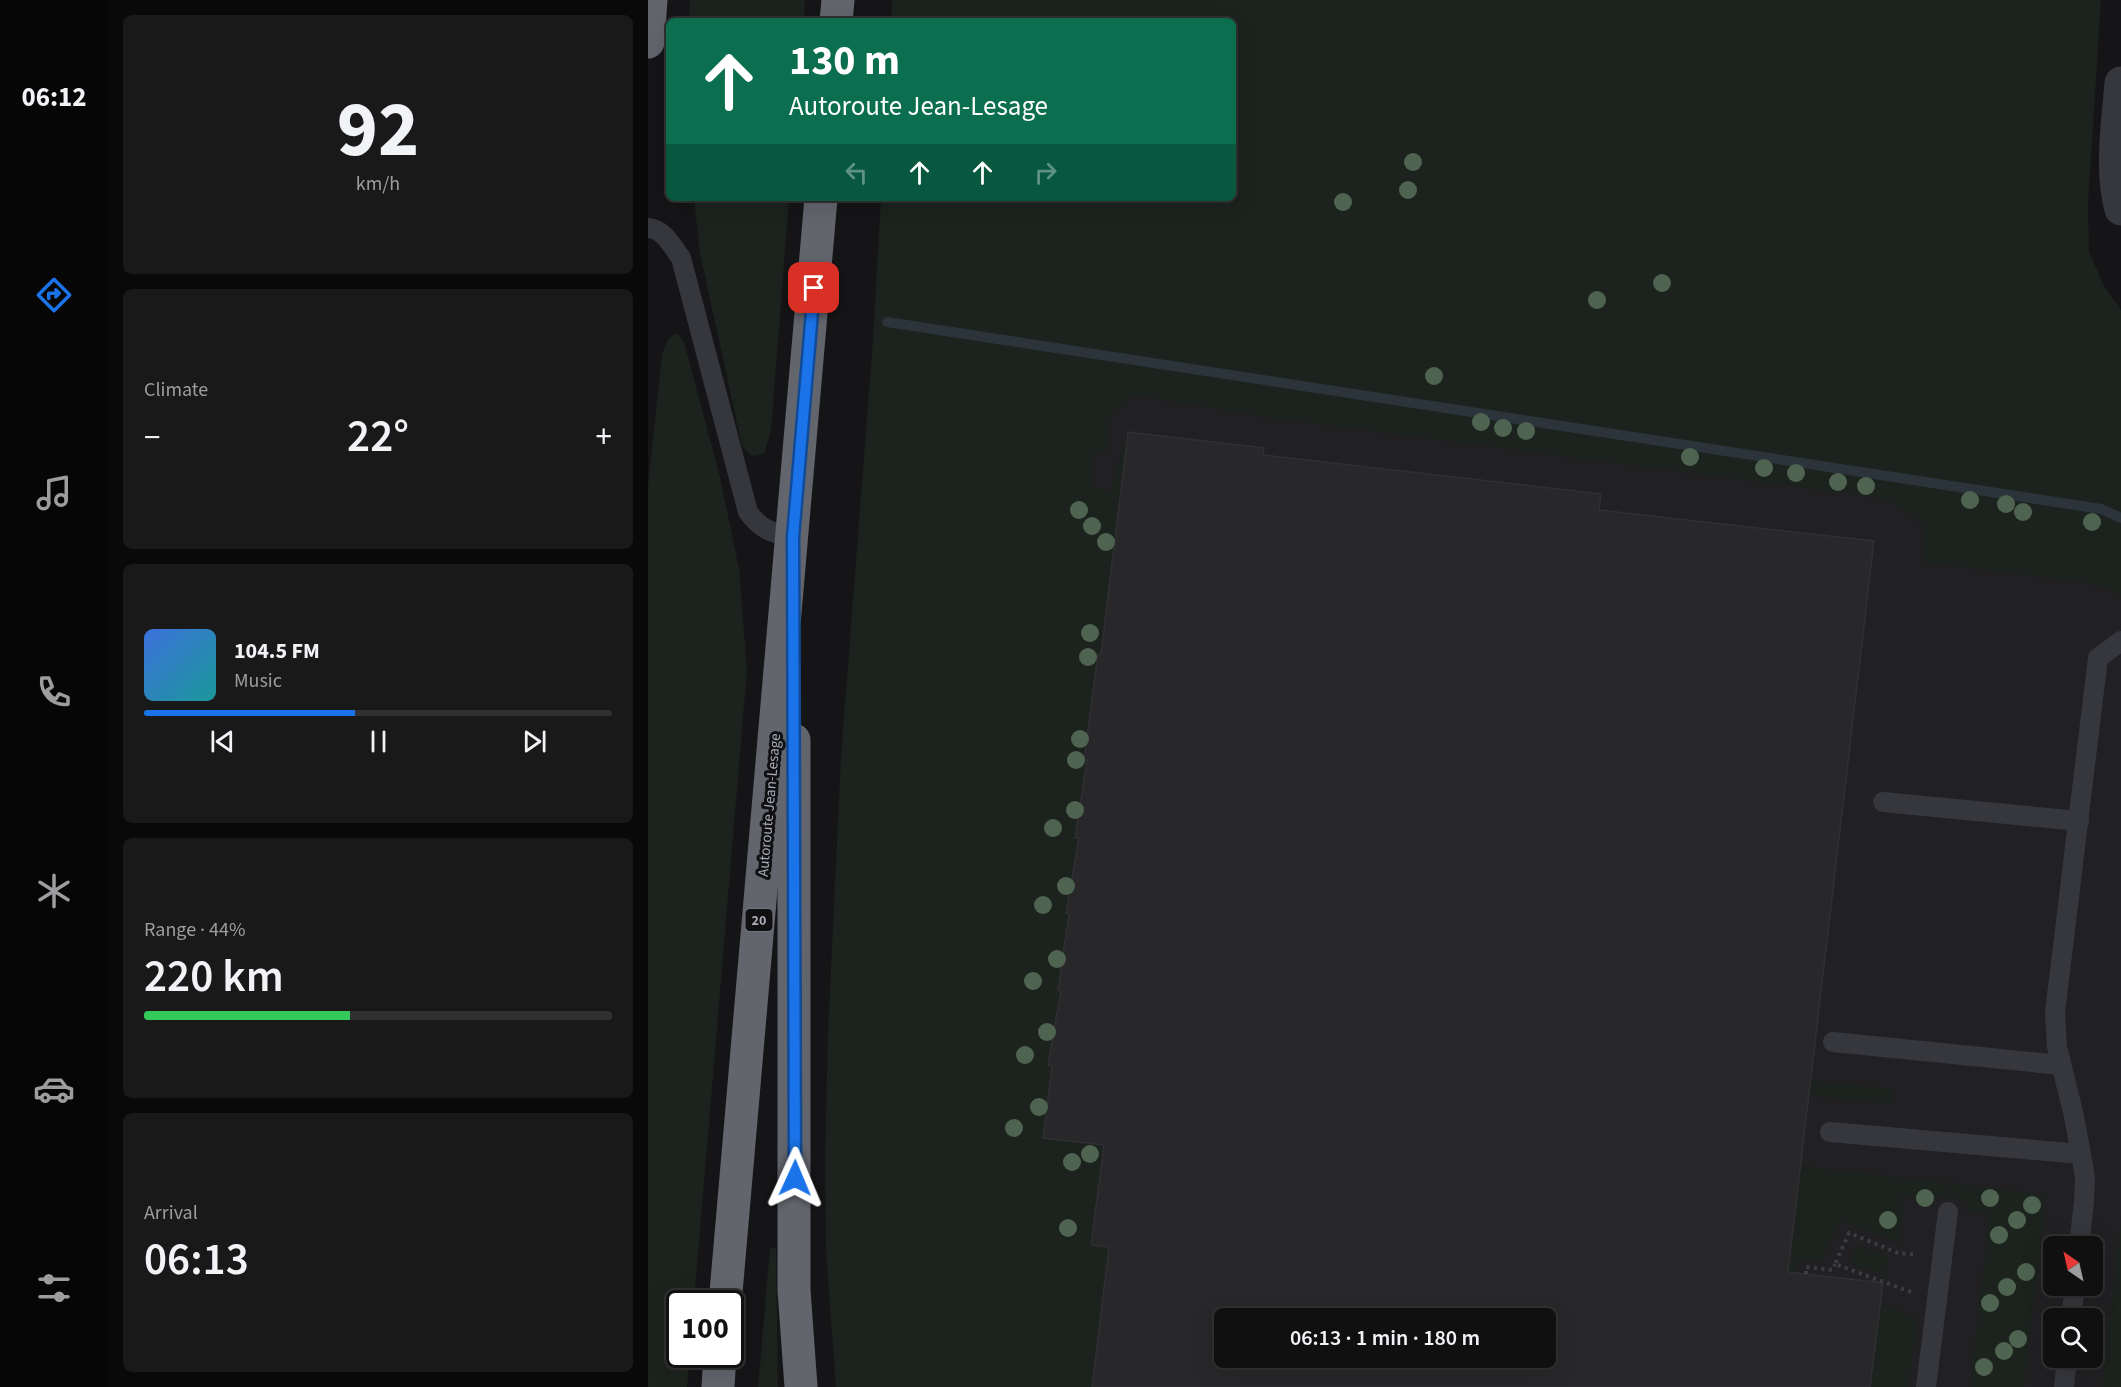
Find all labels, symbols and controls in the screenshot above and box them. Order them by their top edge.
text: 130 m [789,31,900,91]
icon: ahead [690,42,768,120]
text: 92 [337,75,419,186]
text: 06:12 [21,78,87,117]
text: Autoroute Jean-Lesage [789,87,1048,126]
icon: left [840,156,873,189]
icon: ahead [903,156,936,189]
icon: ahead [966,156,999,189]
icon: right [1029,156,1062,189]
text: km/h [356,170,400,198]
pin [788,262,839,313]
icon: arrive [797,271,830,304]
icon: directions [33,274,75,316]
text: Climate [144,376,208,404]
text: 22° [347,405,409,469]
text: − [144,414,160,461]
text: + [596,414,612,461]
icon: music [33,472,75,514]
text: 104.5 FM [234,635,320,667]
text: Music [234,667,282,695]
icon: phone [33,671,75,713]
icon: previous [206,725,239,758]
icon: pause [362,725,395,758]
icon: next [518,725,551,758]
street label: Autoroute Jean-Lesage [753,732,786,878]
icon: climate [33,870,75,912]
road number: 20 [746,909,772,931]
text: Range · 44% [144,916,245,944]
text: 220 km [144,945,284,1009]
icon: car [33,1068,75,1110]
position arrow [763,1146,827,1210]
text: Arrival [144,1199,198,1227]
text: 06:13 [144,1228,249,1292]
north arrow [2043,1236,2103,1296]
map controls [2043,1236,2103,1368]
icon: filters [33,1267,75,1309]
speed limit sign: 100 [666,1290,744,1368]
button: search [2043,1308,2103,1368]
text: 06:13 · 1 min · 180 m [1290,1322,1480,1354]

